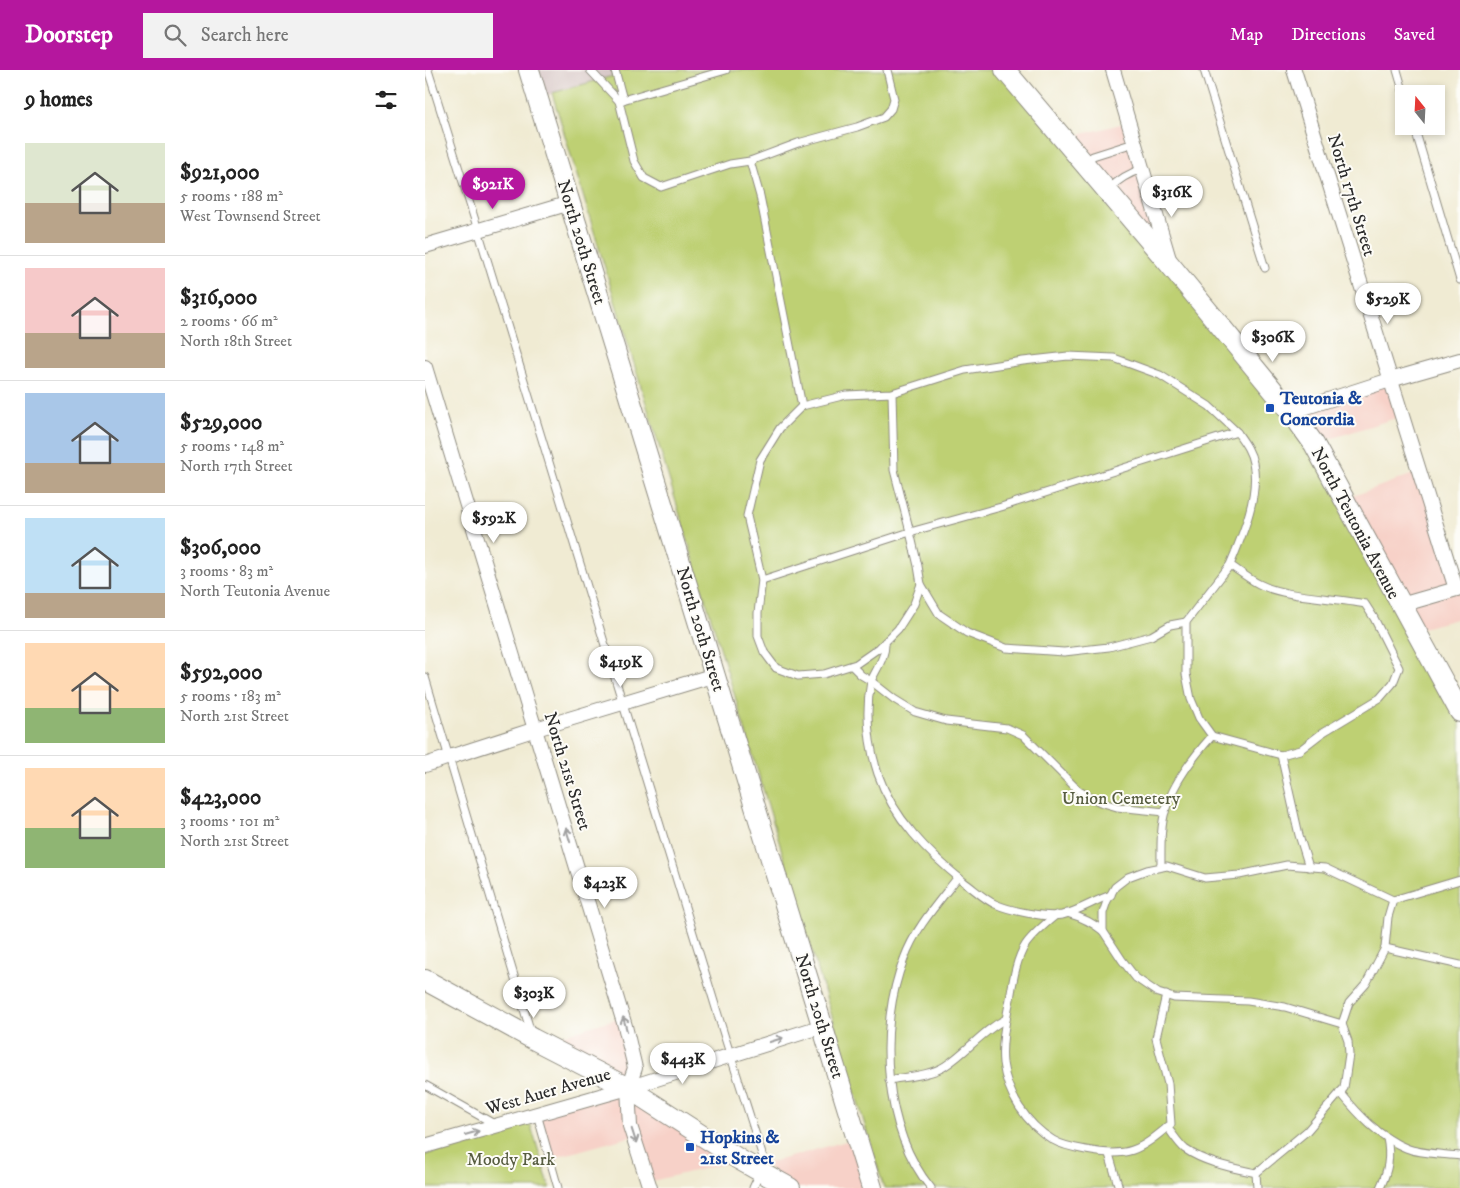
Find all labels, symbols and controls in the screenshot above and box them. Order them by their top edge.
search box [143,13,493,58]
text: Doorstep [25,20,113,50]
icon: search [161,21,189,49]
text: Search here [201,24,289,47]
text: Map [1230,24,1263,46]
text: Directions [1291,24,1366,46]
text: Saved [1394,24,1435,46]
north arrow [1395,85,1445,135]
map controls [1395,85,1445,135]
icon: filters [372,86,400,114]
text: 9 homes [25,87,93,113]
street label: North 17th Street [1322,132,1380,259]
text: $921,000 [180,160,260,186]
icon: home [65,163,125,223]
pin: $921K [458,168,528,210]
text: $921K [472,174,514,194]
pin: $316K [1137,176,1207,218]
street label: North 20th Street [552,177,610,307]
text: $316K [1152,182,1192,202]
text: 5 rooms · 188 m² [180,186,283,206]
text: West Townsend Street [180,206,321,226]
pin: $529K [1353,282,1423,325]
text: $316,000 [180,285,257,311]
icon: home [65,288,125,348]
text: $529K [1366,289,1410,309]
text: 2 rooms · 66 m² [180,311,278,331]
pin: $306K [1238,320,1308,363]
text: $306K [1252,327,1294,347]
text: North 18th Street [180,331,292,351]
place label: Teutonia & Concordia [1279,388,1362,431]
marker: Teutonia & Concordia [1264,402,1276,414]
text: $529,000 [180,410,262,436]
icon: home [65,413,125,473]
text: 5 rooms · 148 m² [180,436,284,456]
street label: North Teutonia Avenue [1306,444,1404,603]
text: North 17th Street [180,456,293,476]
pin: $592K [459,502,529,544]
text: $592K [472,508,516,528]
text: $306,000 [180,535,261,561]
icon: home [65,538,125,598]
text: 3 rooms · 83 m² [180,561,273,581]
street label: North 20th Street [671,564,729,694]
text: North Teutonia Avenue [180,581,330,601]
pin: $419K [586,646,656,688]
text: $419K [600,652,643,672]
text: $592,000 [180,660,262,686]
icon: home [65,663,125,723]
text: 5 rooms · 183 m² [180,686,281,706]
text: North 21st Street [180,706,289,726]
street label: North 21st Street [539,709,596,833]
text: $423,000 [180,785,261,811]
icon: home [65,788,125,848]
park label: Union Cemetery [1062,788,1181,810]
text: 3 rooms · 101 m² [180,811,279,831]
one-way arrow [562,827,572,843]
text: North 21st Street [180,831,289,851]
pin: $423K [570,866,640,909]
text: $423K [583,873,627,893]
street label: North 20th Street [790,951,848,1081]
pin: $303K [499,976,569,1019]
text: $303K [514,983,554,1003]
one-way arrow [619,1016,629,1032]
one-way arrow [768,1034,784,1044]
pin: $443K [648,1042,718,1085]
text: $443K [661,1049,705,1069]
street label: West Auer Avenue [482,1064,613,1121]
one-way arrow [463,1127,479,1137]
one-way arrow [629,1127,639,1143]
place label: Hopkins & 21st Street [700,1127,779,1170]
marker: Hopkins & 21st Street [684,1141,696,1153]
park label: Moody Park [467,1149,555,1171]

